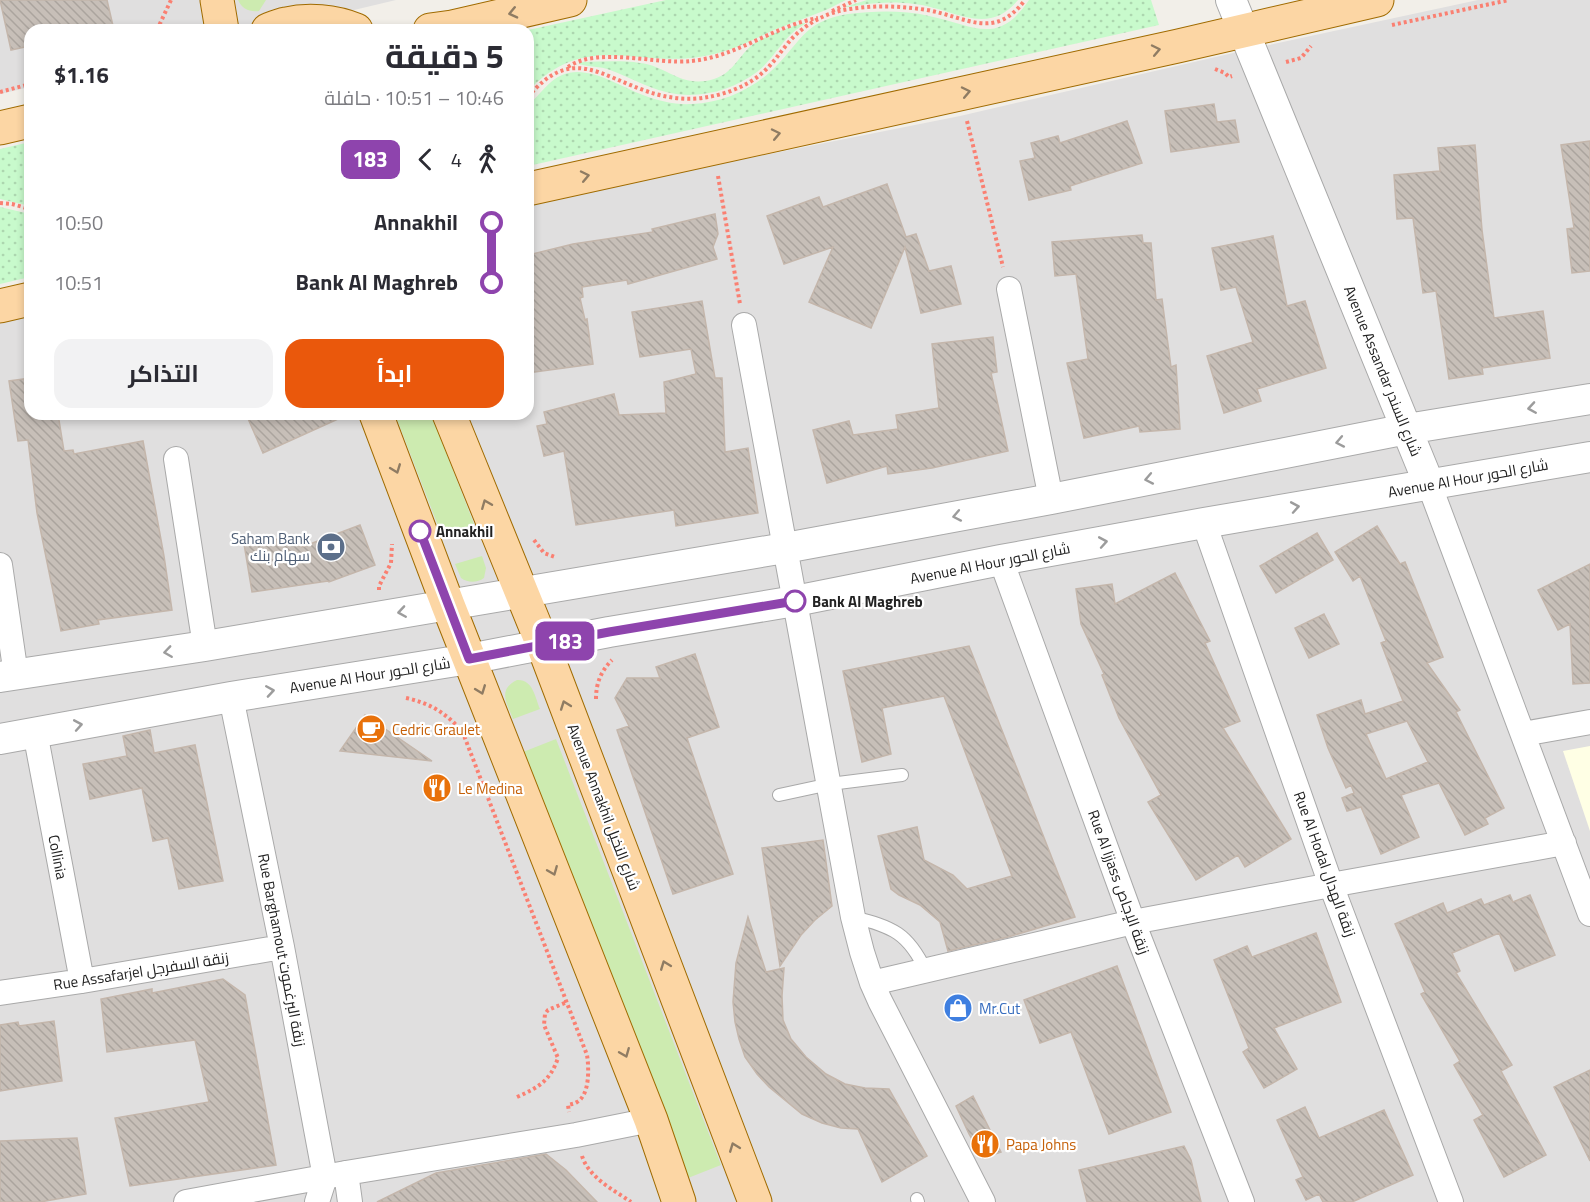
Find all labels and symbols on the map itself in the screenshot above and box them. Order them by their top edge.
one-way arrow [508,6,518,19]
one-way arrow [1151,45,1161,58]
one-way arrow [961,86,971,99]
one-way arrow [770,128,780,141]
one-way arrow [580,170,590,183]
street label: Avenue Assandar شارع السندر [1338,282,1428,460]
one-way arrow [1528,401,1538,414]
one-way arrow [1336,435,1346,448]
street label: Avenue Al Hour شارع الحور [1386,453,1550,503]
one-way arrow [389,463,402,474]
one-way arrow [1144,472,1154,485]
one-way arrow [481,499,493,510]
one-way arrow [1290,502,1300,514]
one-way arrow [953,509,963,522]
marker: Annakhil [409,520,431,542]
place label: Annakhil [436,520,493,543]
place label: Saham Bank سهام بنك [231,527,310,567]
bank icon: Saham Bank سهام بنك [315,531,347,563]
street label: Avenue Al Hour شارع الحور [908,536,1072,590]
one-way arrow [1098,536,1108,548]
marker: Bank Al Maghreb [784,590,806,612]
place label: Bank Al Maghreb [812,590,923,613]
one-way arrow [398,606,407,618]
line badge: 183 [530,622,600,660]
one-way arrow [164,645,173,657]
street label: Avenue Al Hour شارع الحور [288,651,452,699]
one-way arrow [474,684,487,695]
one-way arrow [265,685,275,698]
one-way arrow [560,700,572,711]
cafe icon: Cedric Graulet [355,713,387,745]
place label: Cedric Graulet [392,718,481,741]
one-way arrow [74,719,83,731]
street label: Avenue Annakhil شارع النخيل [562,720,646,894]
restaurant icon: Le Medina [421,772,453,804]
place label: Le Medina [458,777,523,800]
street label: Rue Al Hodal زنقة الهدال [1288,788,1362,940]
street label: Rue Al Ijjass زنقة الإجاص [1082,806,1156,958]
street label: Collinia [42,833,74,882]
street label: Rue Barghamout زنقة البرغموت [252,851,312,1049]
one-way arrow [546,865,558,876]
street label: Rue Assafarjel زنقة السفرجل [52,946,230,996]
one-way arrow [659,960,672,971]
shop icon: Mr.Cut [942,992,974,1024]
place label: Mr.Cut [979,997,1021,1020]
one-way arrow [618,1046,630,1057]
restaurant icon: Papa Johns [969,1128,1001,1160]
place label: Papa Johns [1006,1133,1076,1156]
one-way arrow [729,1143,741,1154]

